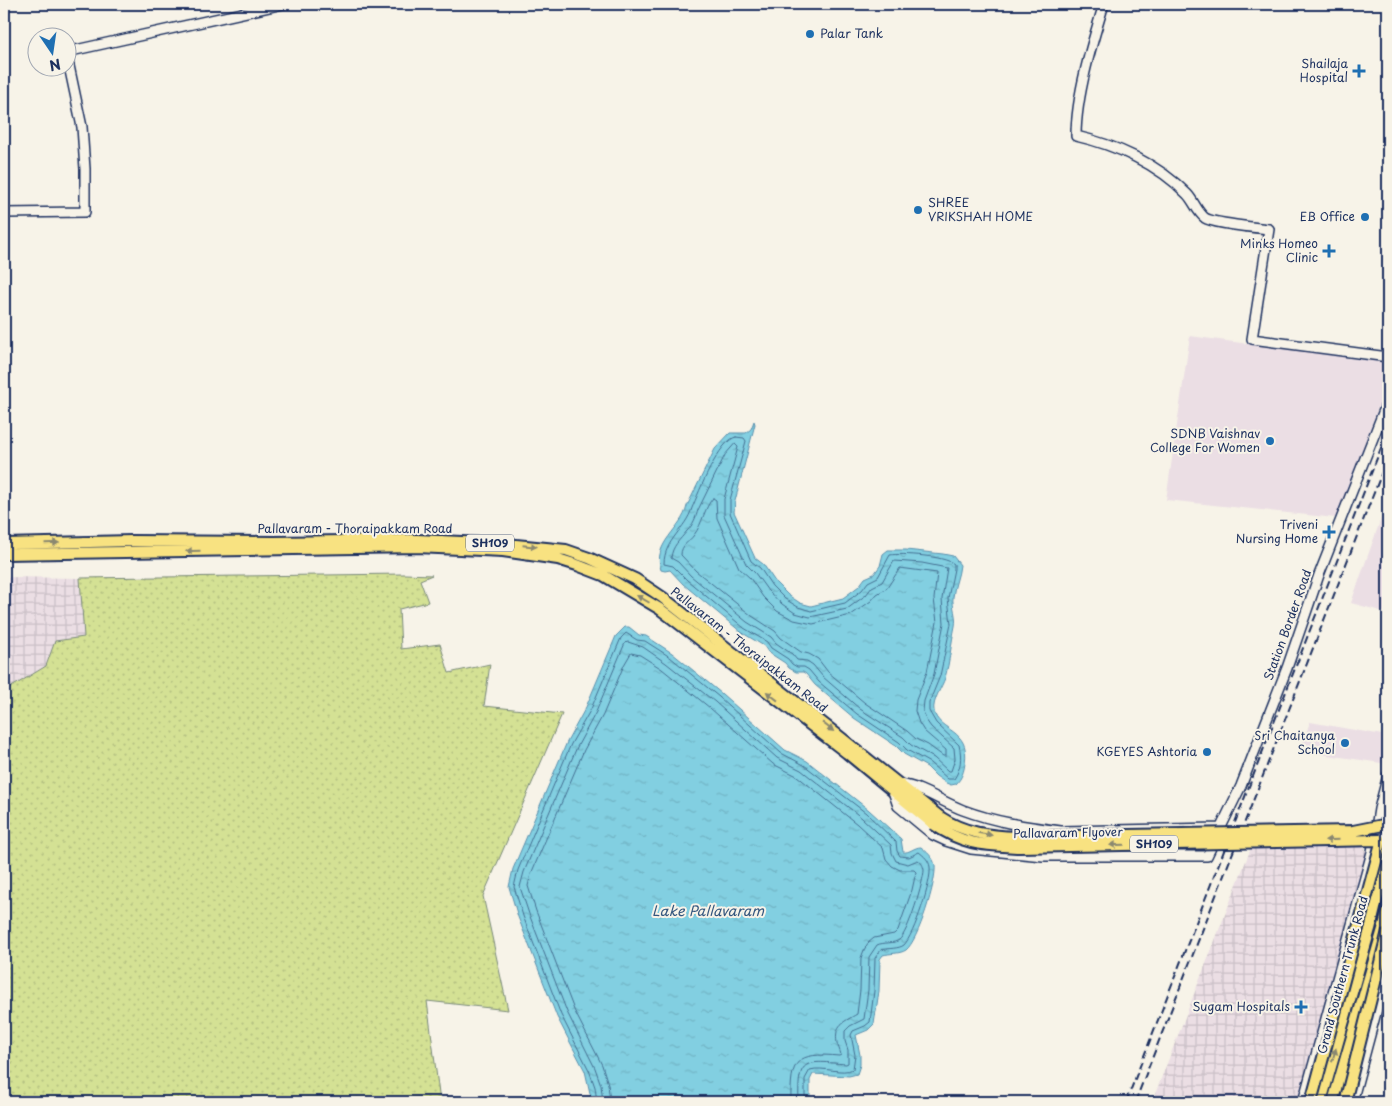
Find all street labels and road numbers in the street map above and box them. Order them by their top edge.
street label: Pallavaram - Thoraipakkam Road [258,519,452,537]
road number: SH109 [466,534,514,552]
street label: Station Border Road [1259,567,1316,683]
street label: Pallavaram - Thoraipakkam Road [667,582,832,716]
street label: Pallavaram Flyover [1013,822,1123,842]
road number: SH109 [1130,836,1178,852]
street label: Grand Southern Trunk Road [1312,894,1372,1056]

